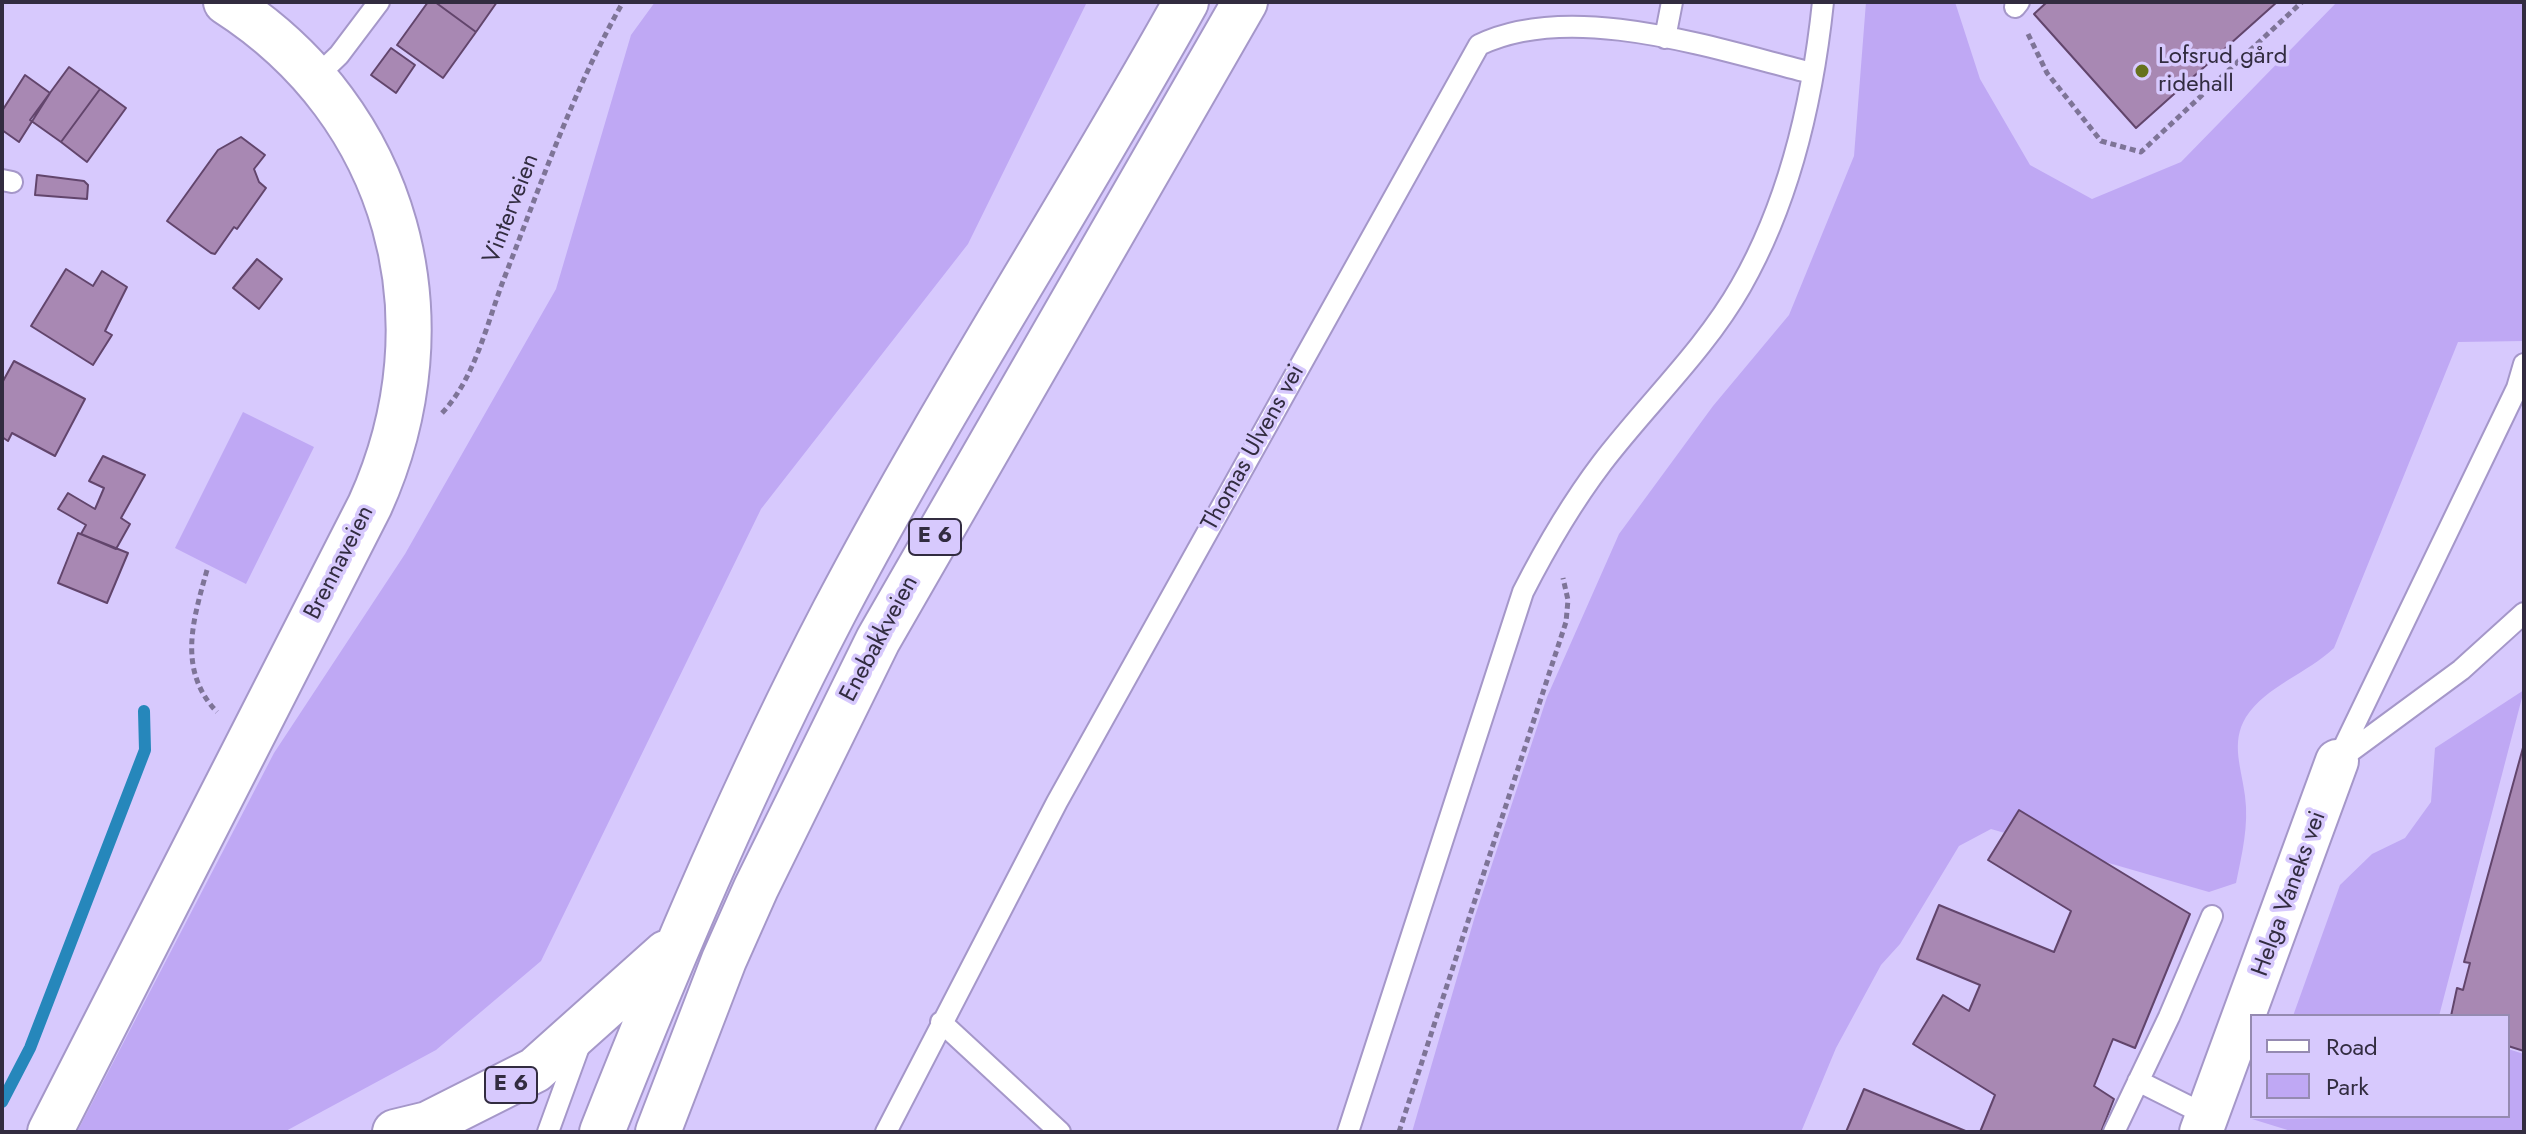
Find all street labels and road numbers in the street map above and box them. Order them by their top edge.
street label: Vinterveien [478,150,546,268]
street label: Thomas Ulvens vei [1196,360,1312,536]
street label: Brennaveien [299,501,381,625]
road number: E 6 [909,519,961,555]
street label: Enebakkveien [835,571,925,707]
street label: Helga Vaneks vei [2247,807,2333,981]
road number: E 6 [485,1067,537,1103]

